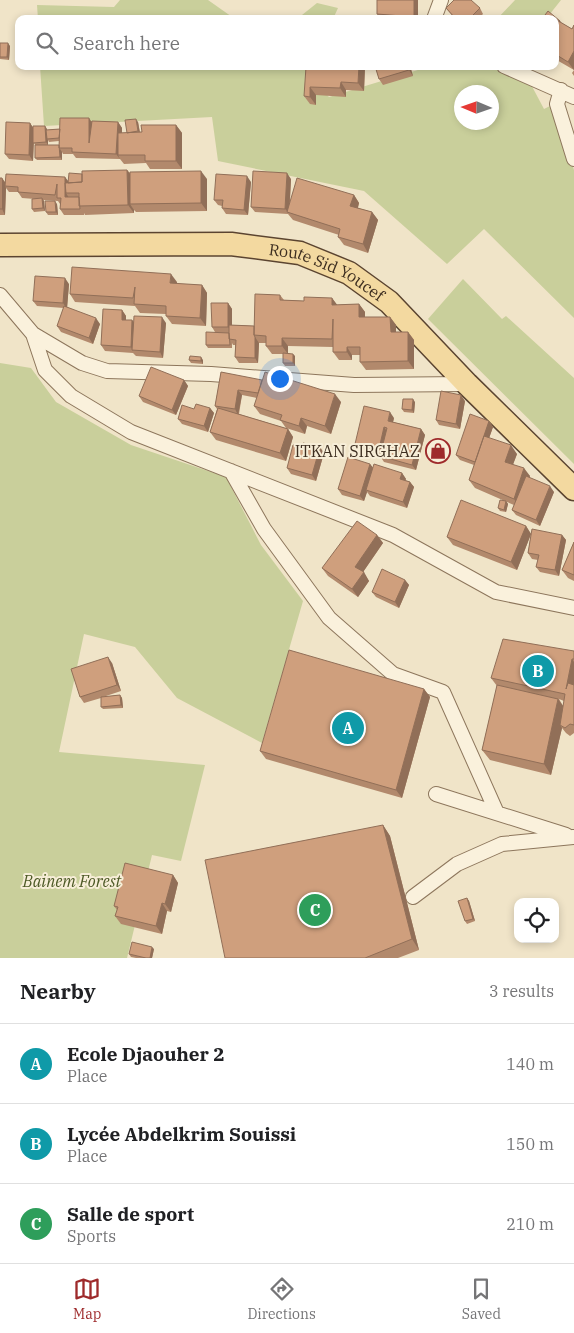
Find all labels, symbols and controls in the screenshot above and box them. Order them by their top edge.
search box [15,15,559,70]
icon: search [33,29,61,57]
text: Search here [73,31,180,55]
north arrow [454,85,499,130]
street label: Route Sid Youcef [268,239,389,306]
your location [267,366,293,392]
shop icon: ITKAN SIRGHAZ [425,438,451,464]
place label: ITKAN SIRGHAZ [295,441,420,461]
pin: B [522,652,554,690]
pin: A [332,709,364,747]
park label: Bainem Forest [22,871,123,891]
pin: C [299,891,331,929]
map controls [514,898,559,943]
button: locate [514,898,559,943]
text: Nearby [20,977,96,1005]
text: 3 results [489,981,554,1001]
text: Ecole Djaouher 2 [67,1042,225,1066]
text: A [30,1054,42,1074]
text: 140 m [506,1054,554,1074]
text: Place [67,1066,107,1086]
text: Lycée Abdelkrim Souissi [67,1122,296,1146]
text: B [30,1134,42,1154]
text: 150 m [506,1134,554,1154]
text: Place [67,1146,107,1166]
text: Salle de sport [67,1202,194,1226]
text: C [31,1214,41,1234]
text: 210 m [506,1214,554,1234]
text: Sports [67,1226,116,1246]
tab: Map [73,1275,101,1323]
tab: Directions [247,1275,316,1323]
tab: Saved [462,1275,501,1323]

